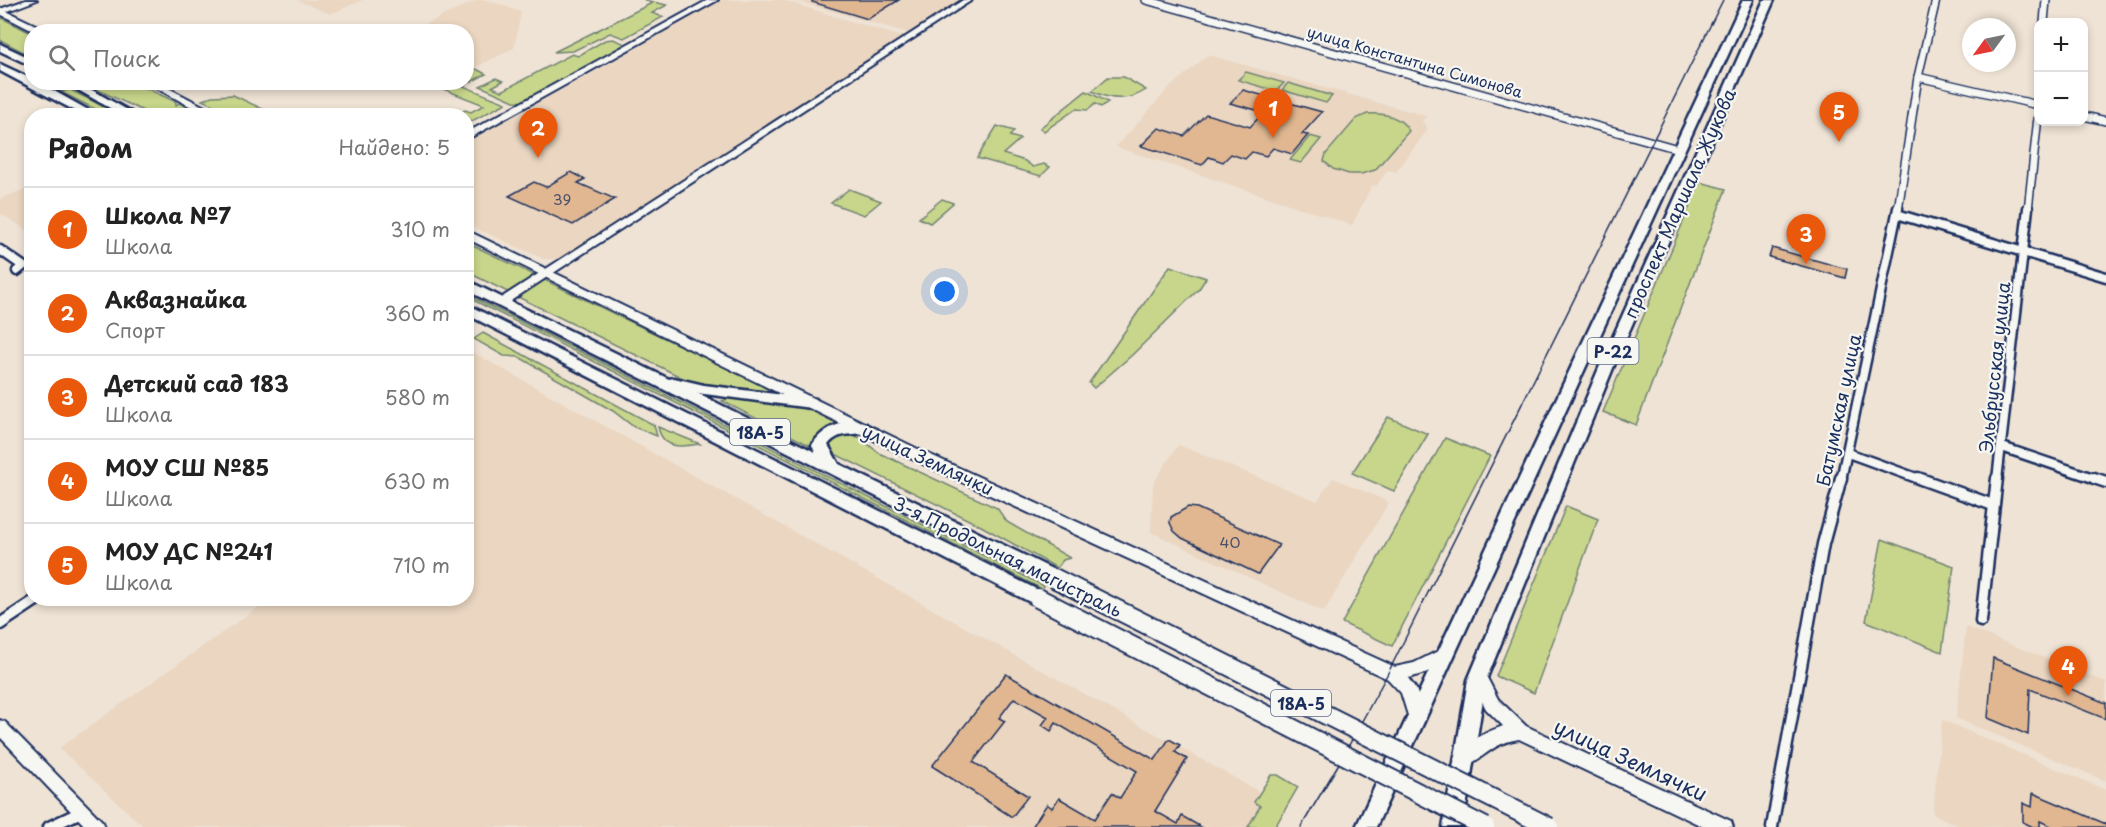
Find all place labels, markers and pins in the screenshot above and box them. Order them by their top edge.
pin: 1 [1254,88,1292,138]
pin: 5 [1820,92,1858,142]
pin: 2 [518,108,558,158]
pin: 3 [1786,214,1826,264]
pin: 4 [2048,646,2088,696]

